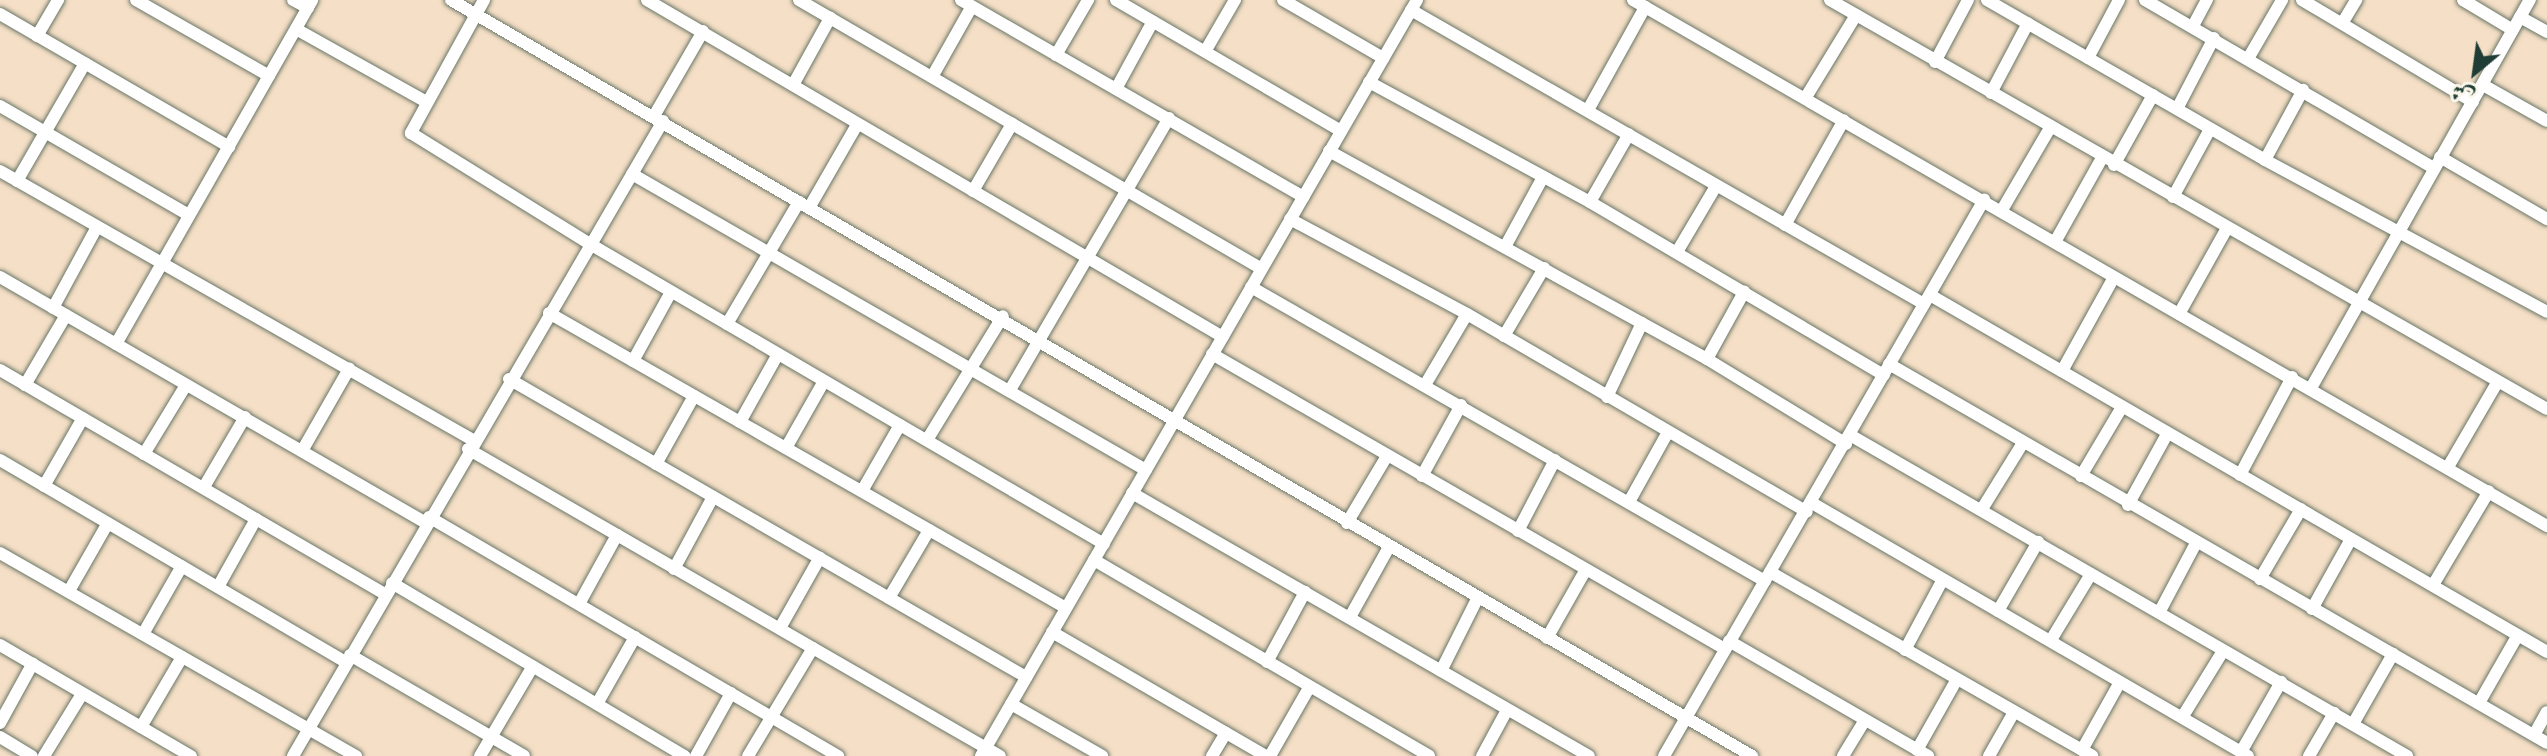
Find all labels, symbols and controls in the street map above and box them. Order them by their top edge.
north arrow [2435,32,2515,112]
text: ش [2447,76,2479,111]

